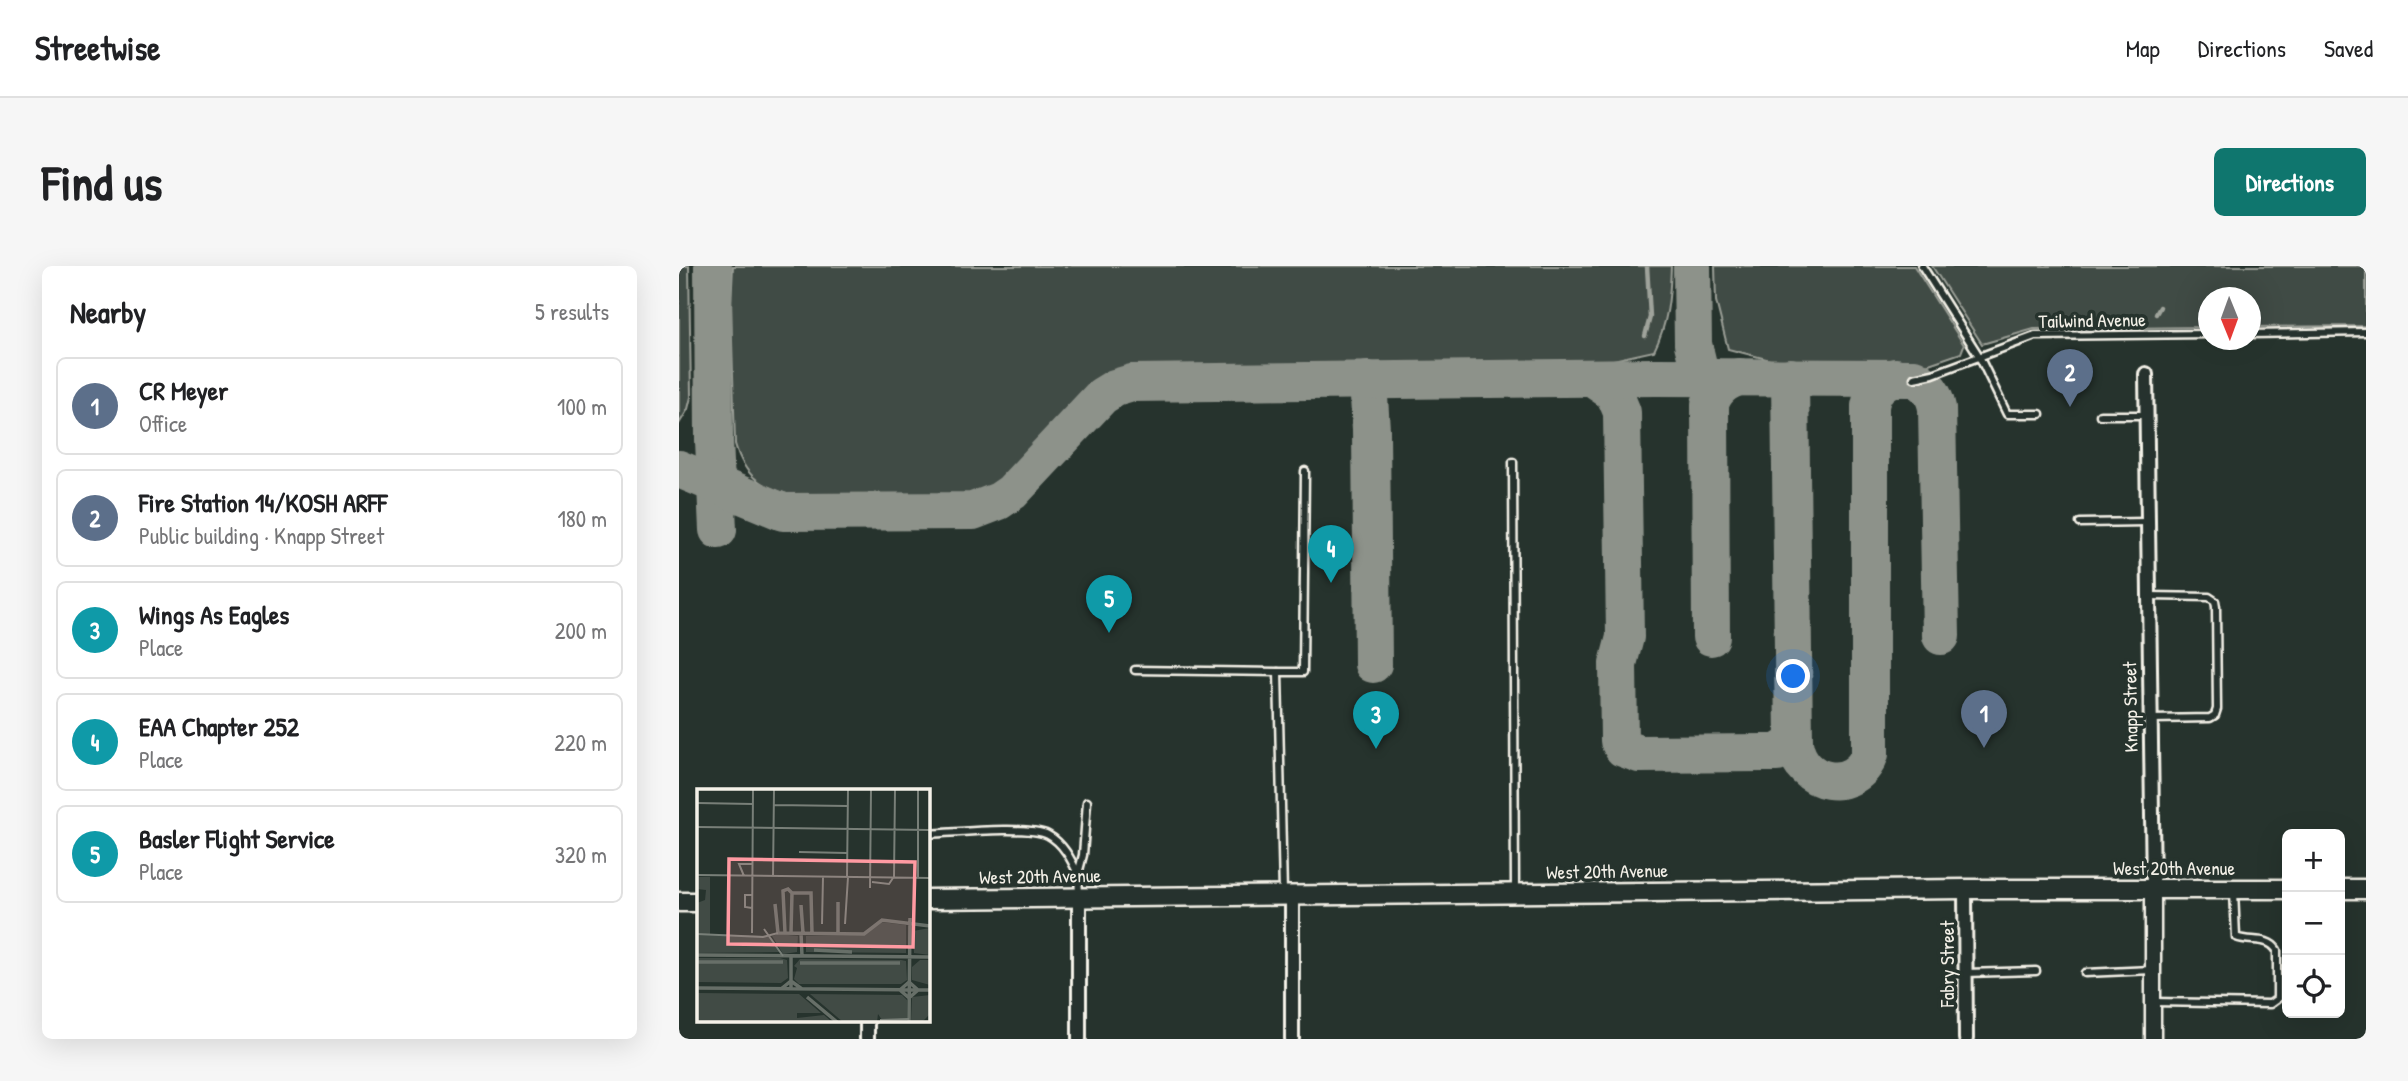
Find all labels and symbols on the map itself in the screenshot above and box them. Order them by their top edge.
north arrow [2198,287,2261,350]
street label: Tailwind Avenue [2038,306,2146,334]
pin: 2 [2047,349,2093,407]
pin: 4 [1308,525,1354,583]
pin: 5 [1086,575,1132,633]
your location [1776,659,1810,693]
street label: Knapp Street [2116,661,2144,753]
pin: 1 [1961,690,2007,748]
pin: 3 [1353,691,1399,749]
inset map [697,789,929,1021]
street label: West 20th Avenue [2113,855,2235,881]
street label: West 20th Avenue [1546,857,1669,885]
street label: West 20th Avenue [979,862,1102,890]
street label: Fabry Street [1934,920,1960,1008]

